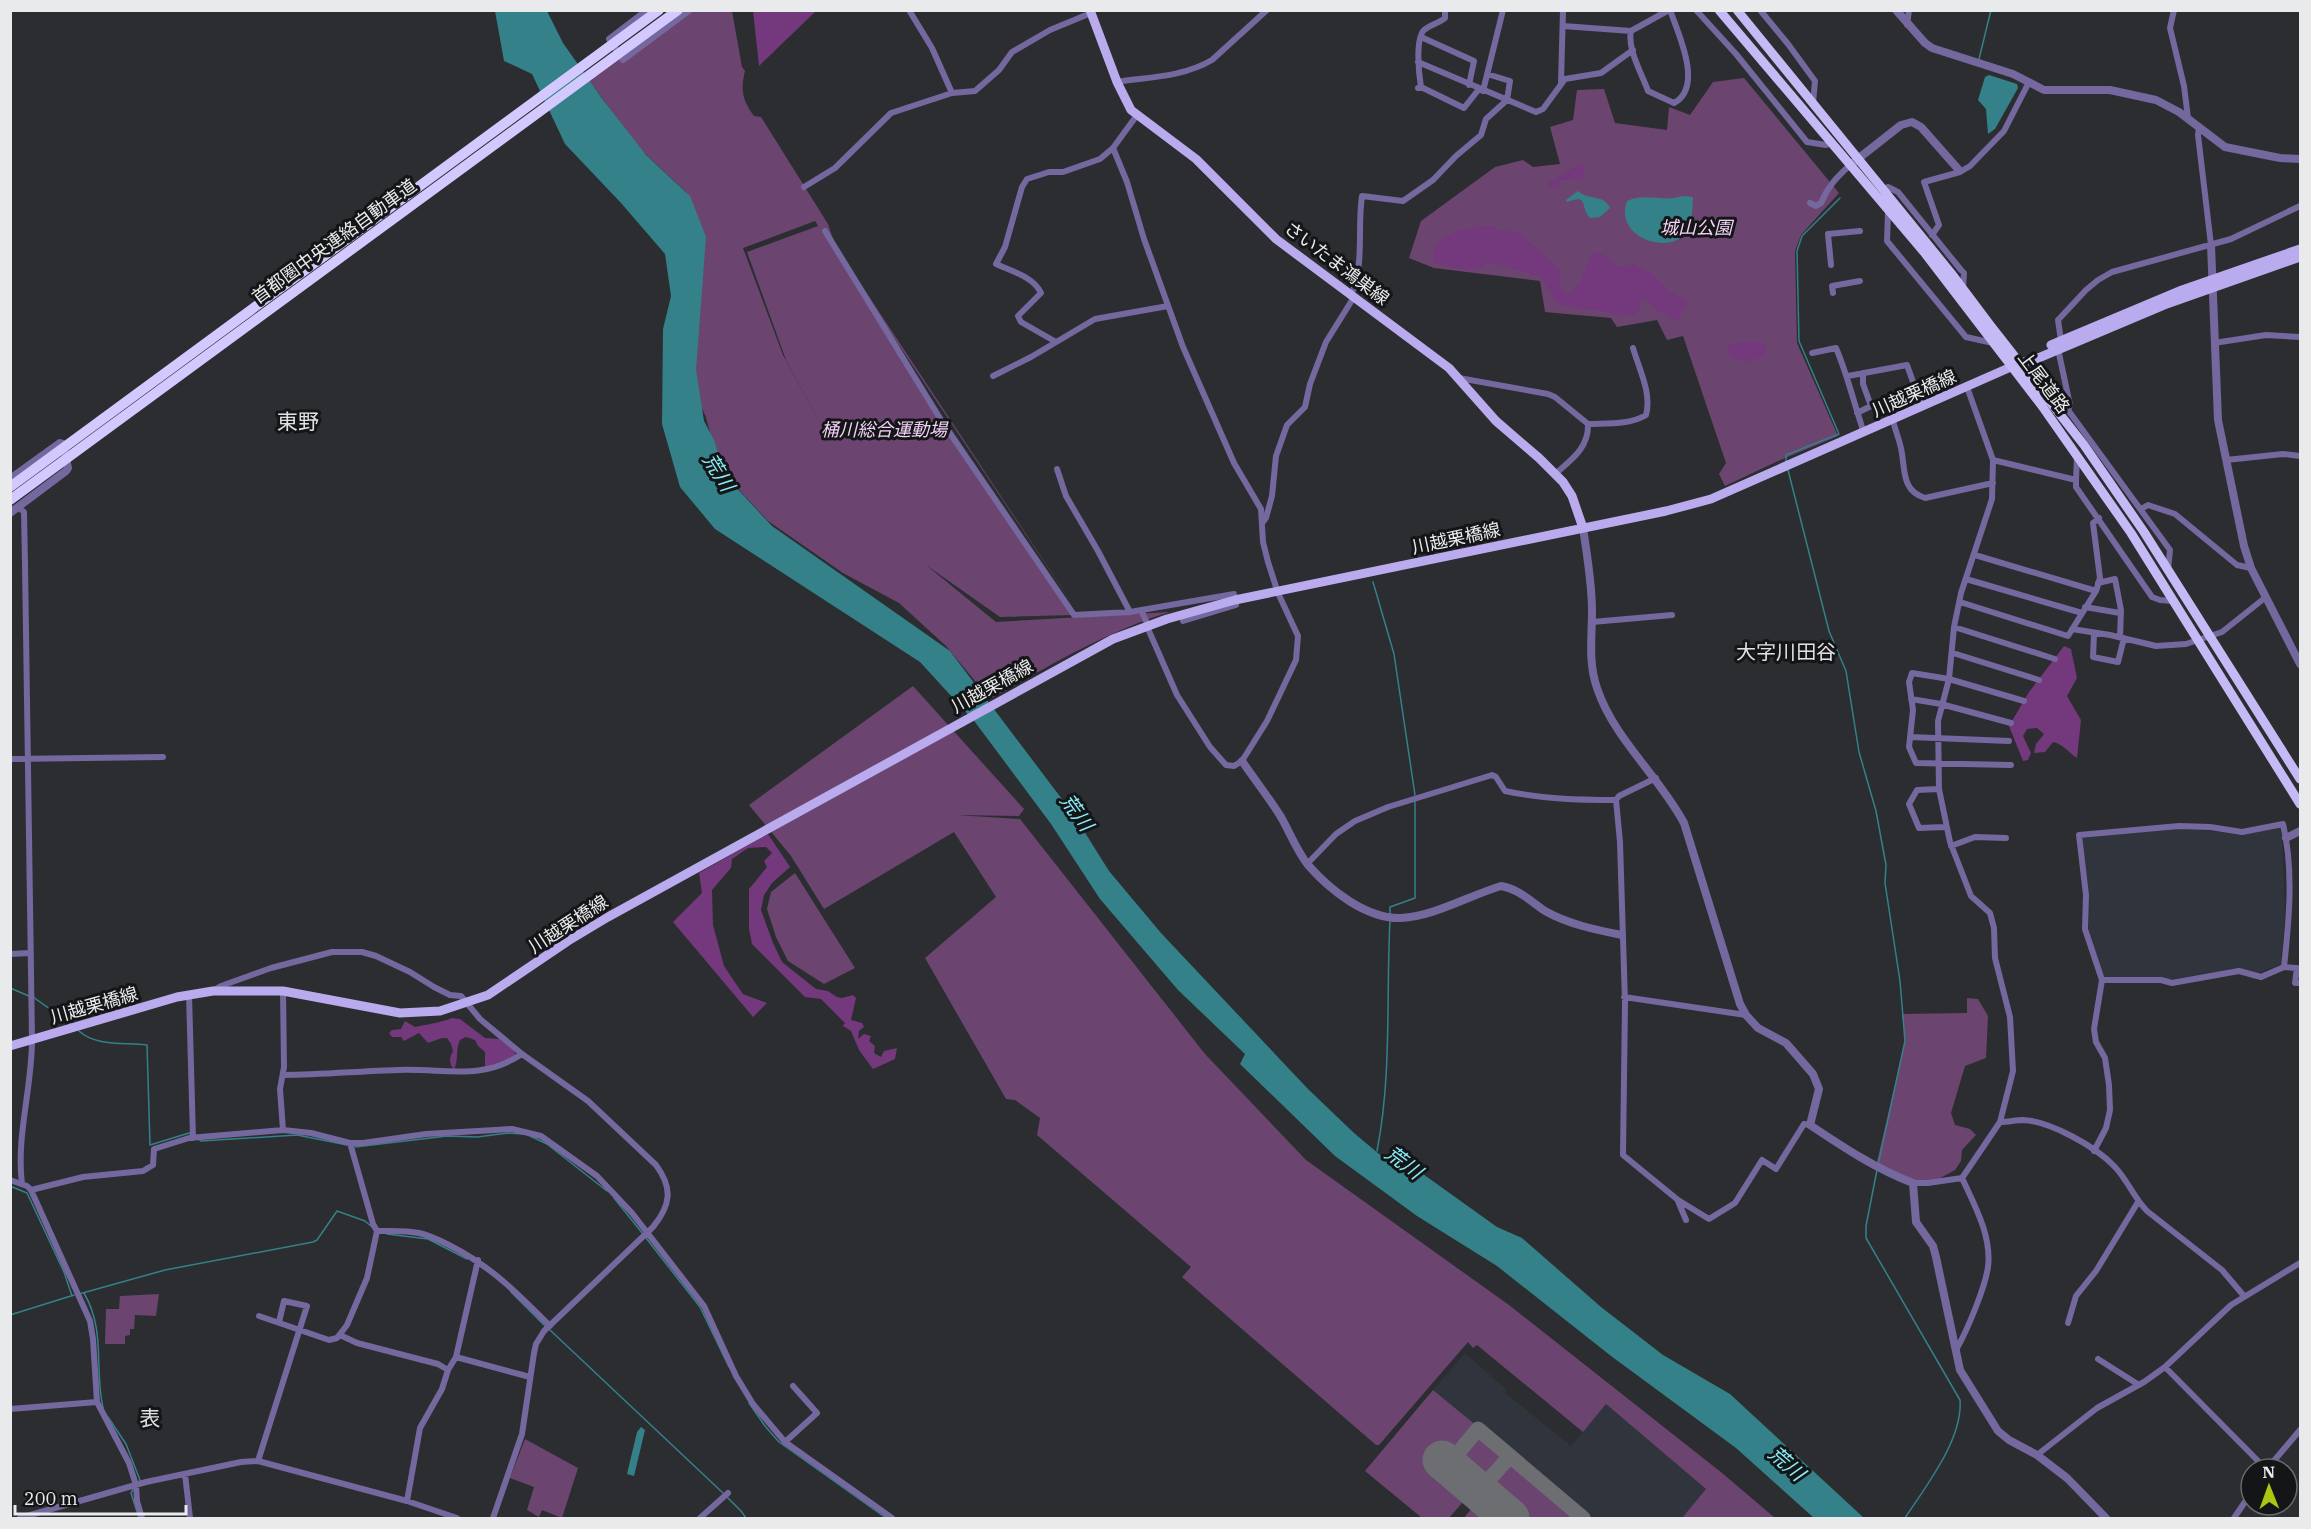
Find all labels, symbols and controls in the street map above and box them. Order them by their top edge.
street label: 首都圏中央連絡自動車道 [247,174,421,308]
street label: さいたま鴻巣線 [1280,216,1394,310]
park label: 城山公園 [1660,216,1735,239]
street label: 上尾道路 [2013,346,2075,418]
street label: 川越栗橋線 [1868,364,1960,422]
district label: 東野 [277,407,319,435]
park label: 桶川総合運動場 [821,418,949,441]
water label: 荒川 [697,448,742,498]
street label: 川越栗橋線 [1410,517,1502,559]
district label: 大字川田谷 [1736,638,1836,665]
street label: 川越栗橋線 [947,654,1037,718]
water label: 荒川 [1054,788,1101,838]
street label: 川越栗橋線 [524,890,612,958]
street label: 川越栗橋線 [48,982,140,1028]
water label: 荒川 [1380,1139,1430,1186]
district label: 表 [140,1404,161,1432]
water label: 荒川 [1763,1440,1812,1488]
north arrow [2239,1457,2299,1517]
text: N [2262,1462,2275,1482]
scale bar [15,1478,186,1516]
text: 200 m [24,1487,78,1510]

